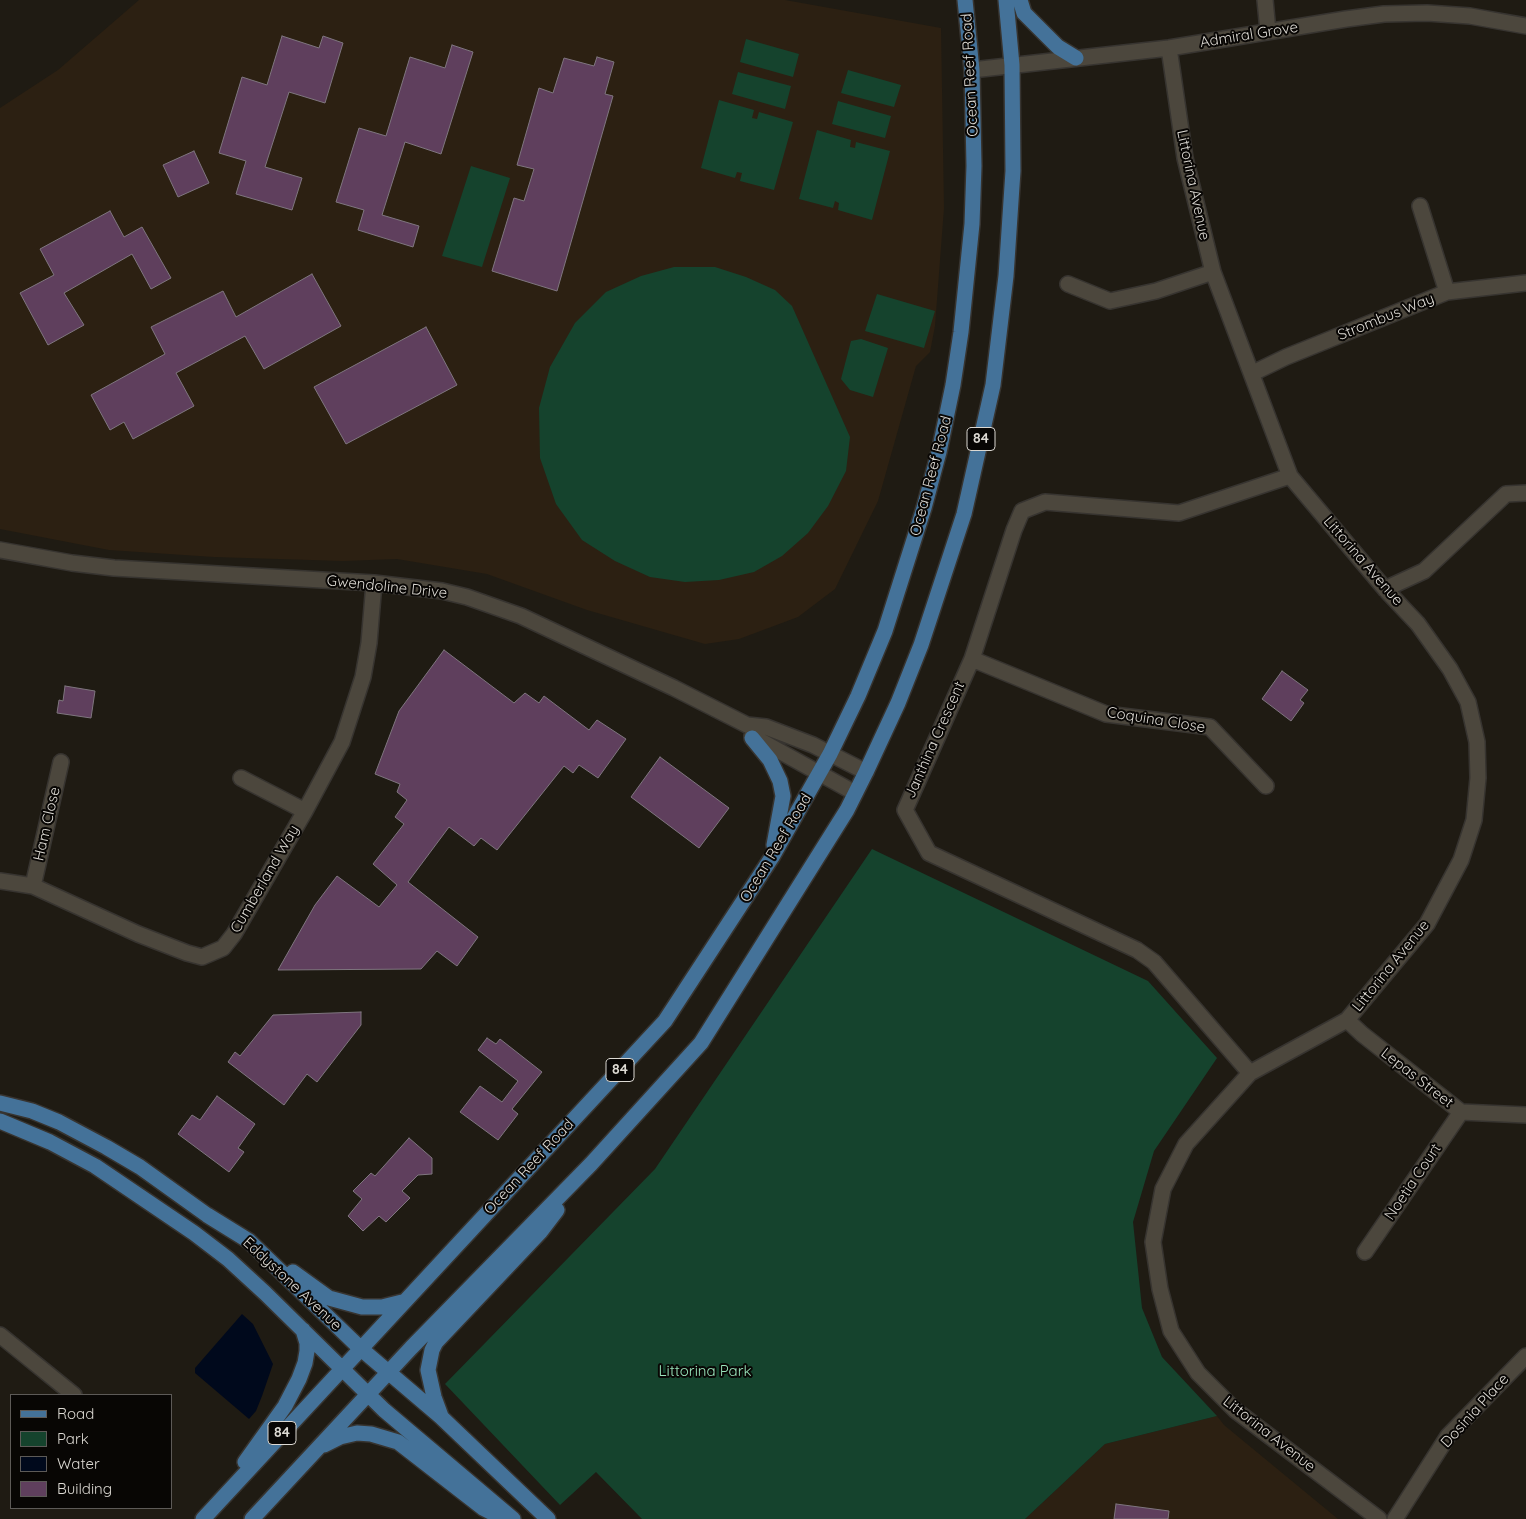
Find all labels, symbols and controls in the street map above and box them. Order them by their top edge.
street label: Ocean Reef Road [958,13,982,137]
street label: Admiral Grove [1199,18,1299,52]
street label: Littorina Avenue [1173,128,1213,242]
street label: Strombus Way [1335,289,1437,345]
street label: Ocean Reef Road [906,414,956,538]
road number: 84 [967,428,995,450]
street label: Littorina Avenue [1319,513,1407,609]
street label: Gwendoline Drive [326,572,448,602]
street label: Janthina Crescent [901,679,969,801]
street label: Coquina Close [1106,703,1206,737]
street label: Ham Close [30,785,64,863]
street label: Ocean Reef Road [737,790,815,906]
street label: Cumberland Way [227,822,303,936]
street label: Littorina Avenue [1349,917,1433,1015]
street label: Lepas Street [1377,1044,1457,1112]
road number: 84 [606,1058,634,1082]
street label: Ocean Reef Road [480,1116,578,1218]
street label: Noetia Court [1381,1140,1445,1224]
street label: Eddystone Avenue [239,1234,345,1334]
park label: Littorina Park [659,1362,751,1380]
street label: Dosinia Place [1437,1370,1513,1452]
street label: Littorina Avenue [1219,1392,1319,1476]
legend [10,1394,172,1509]
text: Road [57,1404,94,1423]
road number: 84 [268,1422,296,1445]
text: Park [57,1429,89,1448]
text: Water [57,1454,100,1473]
text: Building [57,1479,112,1498]

